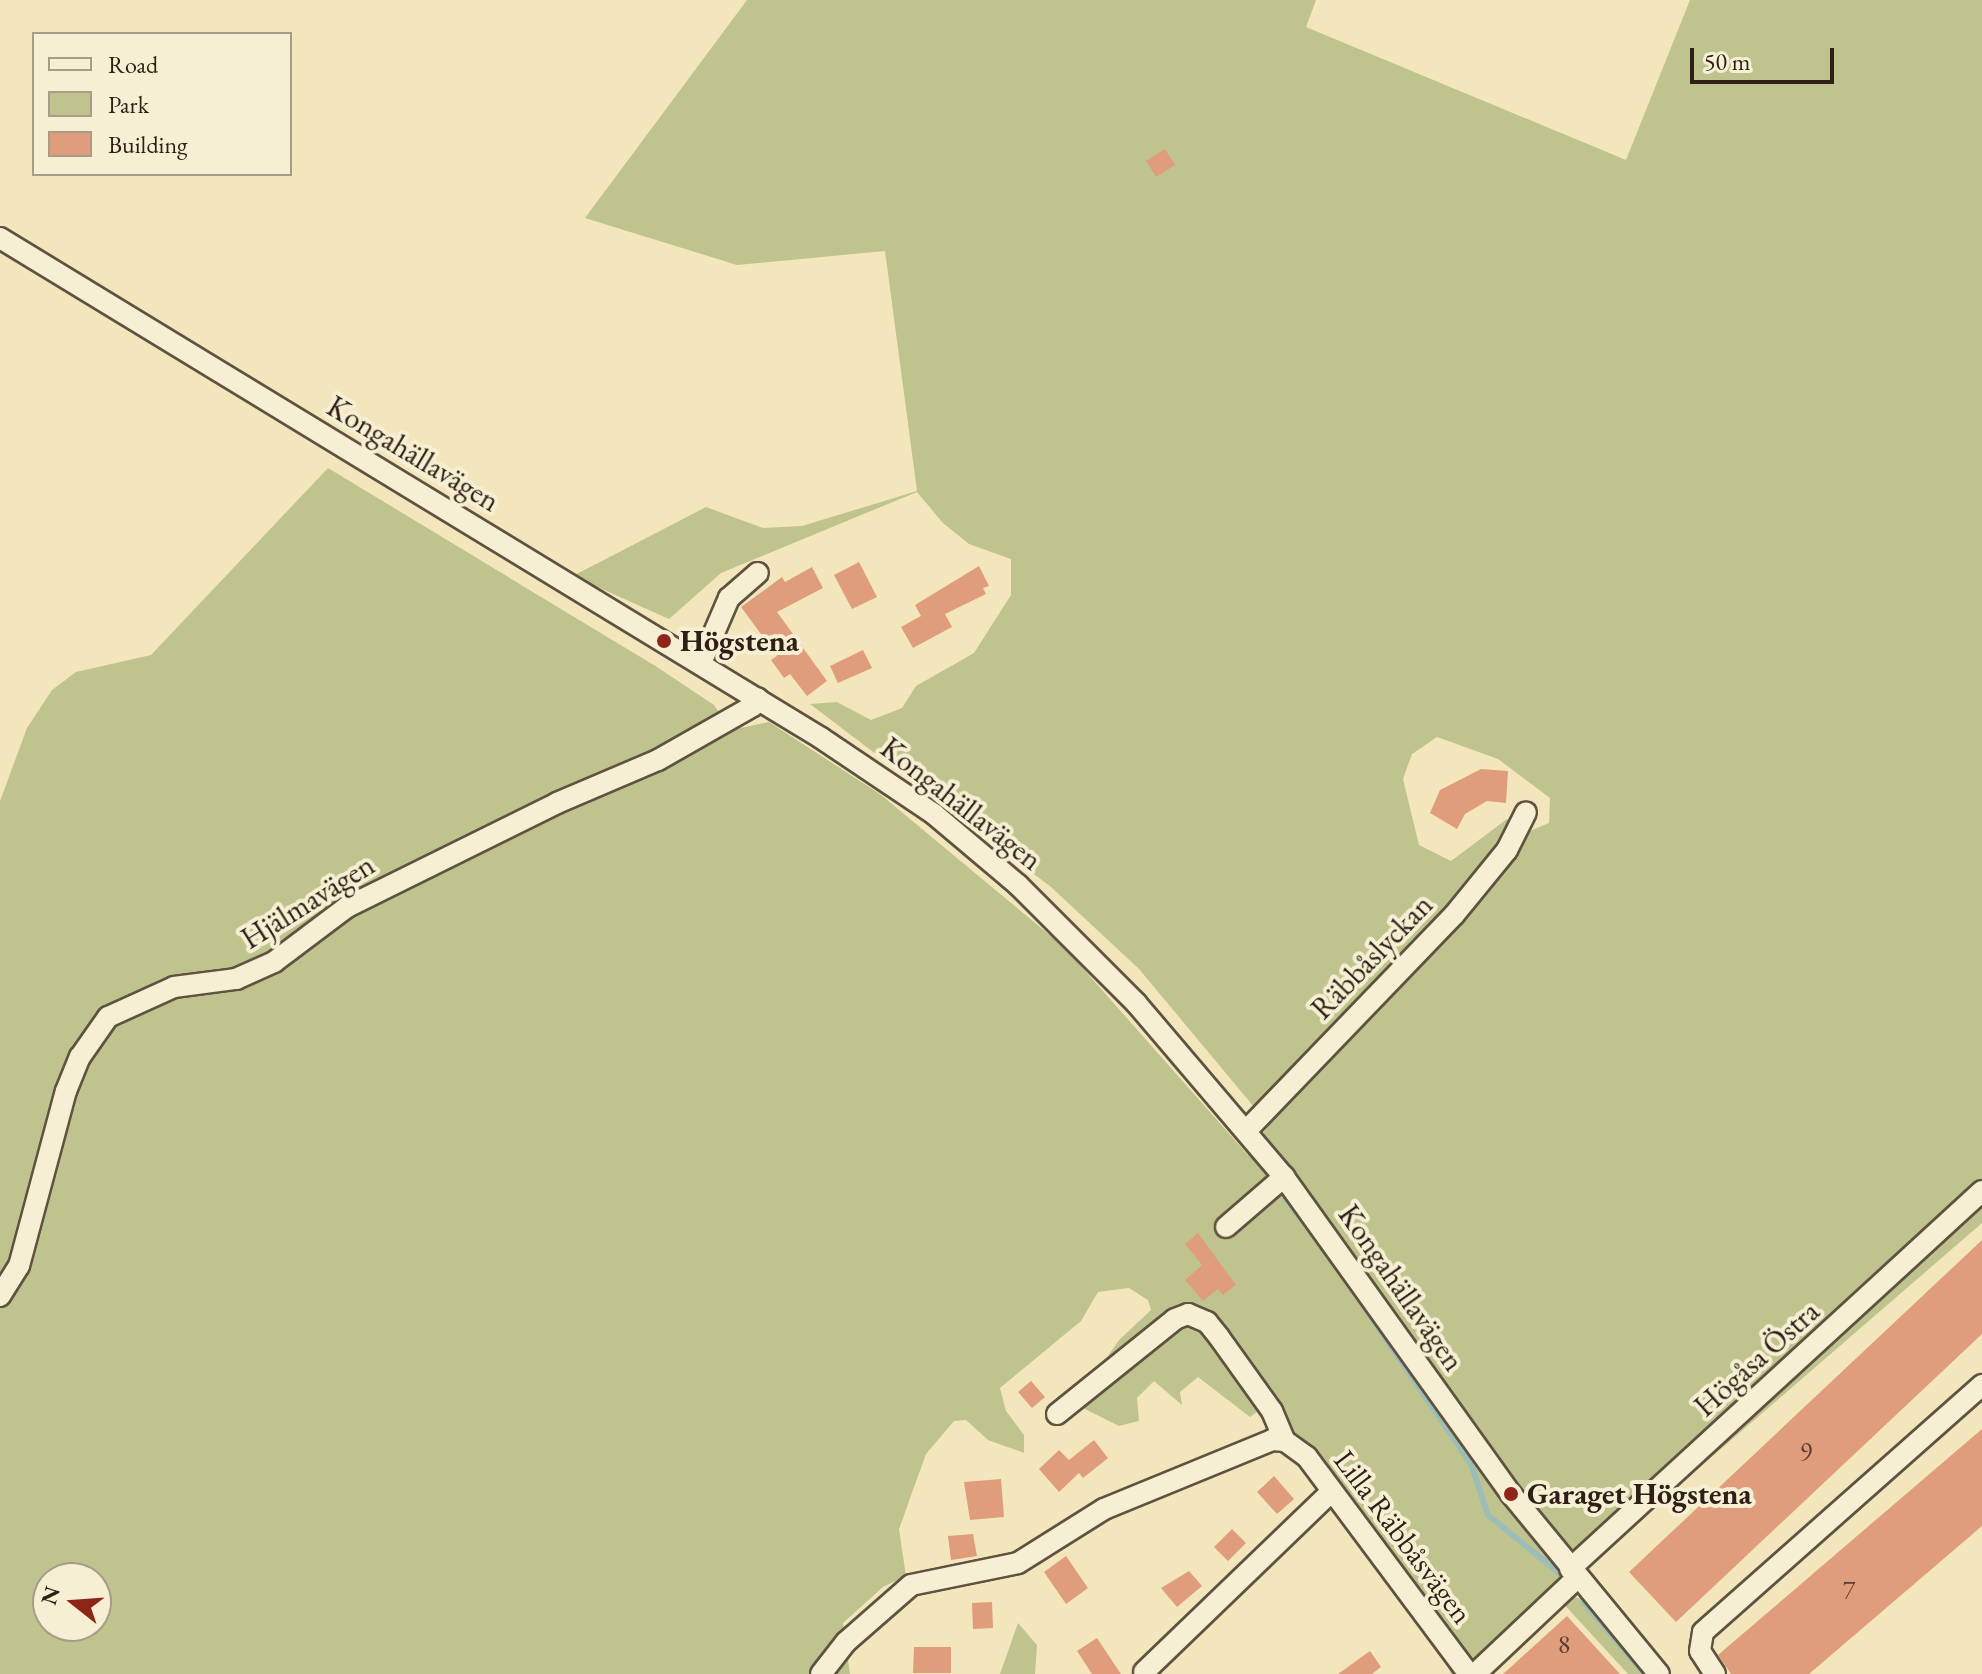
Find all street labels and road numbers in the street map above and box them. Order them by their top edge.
street label: Kongahällavägen [320,388,506,520]
street label: Kongahällavägen [873,730,1049,878]
street label: Hjälmavägen [235,847,381,957]
street label: Räbbåslyckan [1304,887,1440,1027]
street label: Kongahällavägen [1330,1198,1472,1378]
street label: Högåsa Östra [1687,1293,1827,1425]
street label: Lilla Räbbåsvägen [1326,1443,1480,1631]

